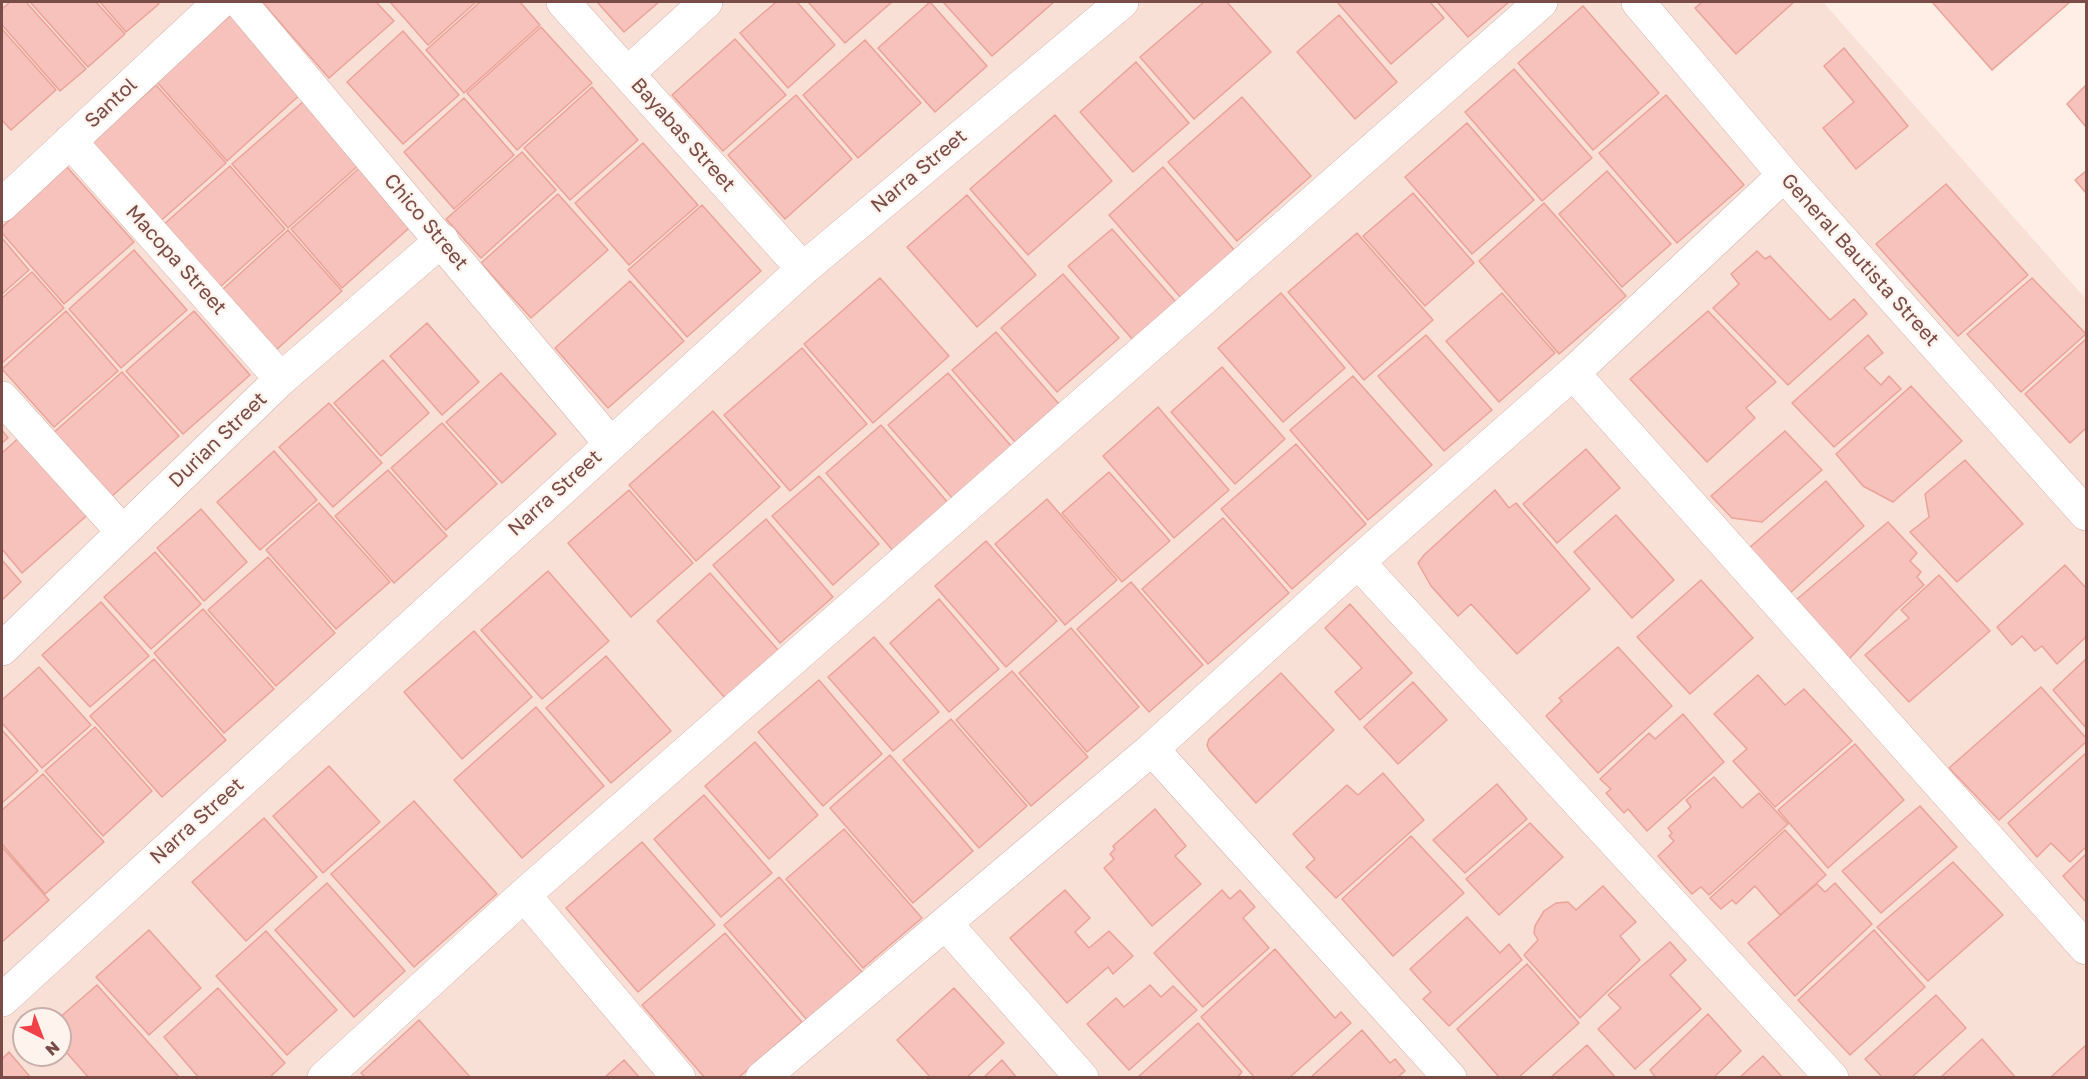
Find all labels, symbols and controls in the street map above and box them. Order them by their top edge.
street label: Santol [80,73,142,133]
street label: Bayabas Street [626,73,740,197]
street label: Narra Street [866,124,972,218]
street label: Chico Street [379,169,473,275]
street label: General Bautista Street [1776,169,1944,351]
street label: Macopa Street [121,200,231,320]
street label: Durian Street [164,387,272,493]
street label: Narra Street [503,445,607,541]
street label: Narra Street [145,773,249,869]
north arrow [12,1007,72,1067]
text: N [41,1037,64,1060]

